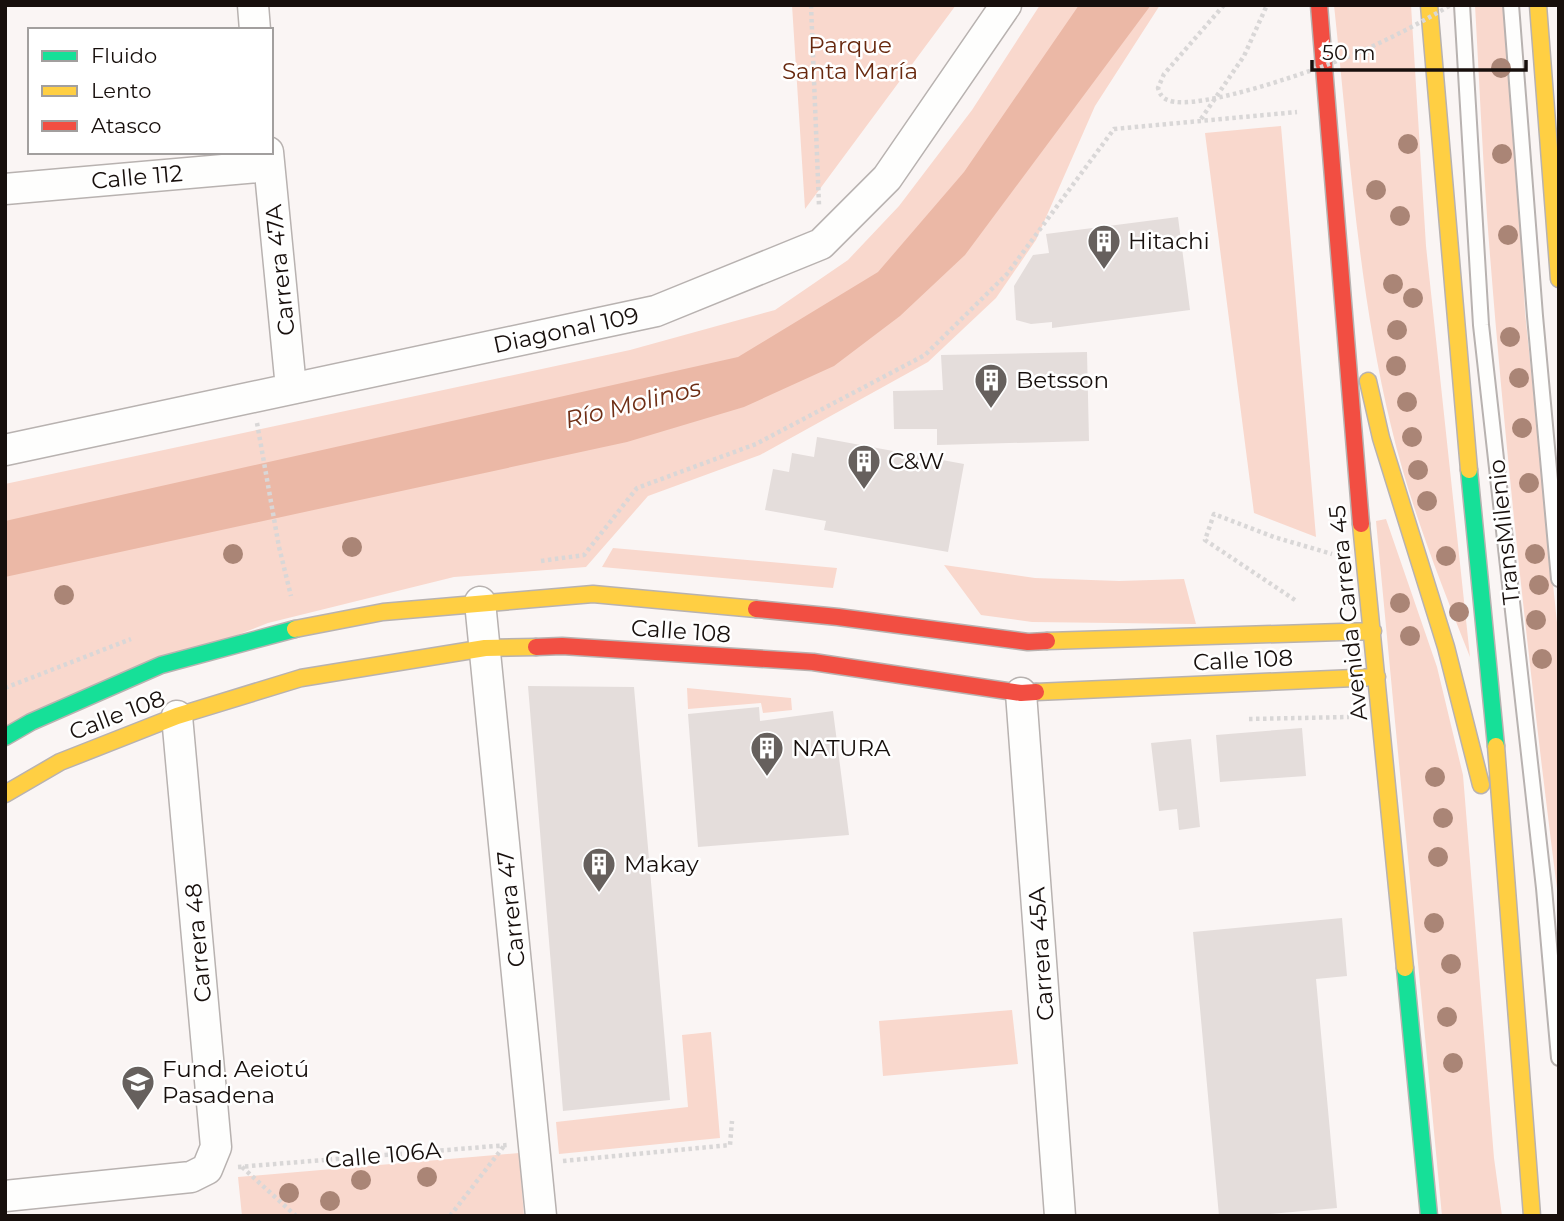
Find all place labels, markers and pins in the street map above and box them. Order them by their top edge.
building icon: Hitachi [1085,222,1123,271]
place label: Hitachi [1128,227,1210,255]
building icon: Betsson [972,361,1010,410]
place label: Betsson [1016,366,1109,394]
building icon: C&W [845,442,883,491]
place label: C&W [888,447,944,475]
building icon: NATURA [748,729,786,778]
place label: NATURA [792,734,891,762]
building icon: Makay [580,845,618,894]
place label: Makay [624,850,699,878]
place label: Fund. Aeiotú Pasadena [162,1055,309,1109]
school or university icon: Fund. Aeiotú Pasadena [119,1063,157,1112]

